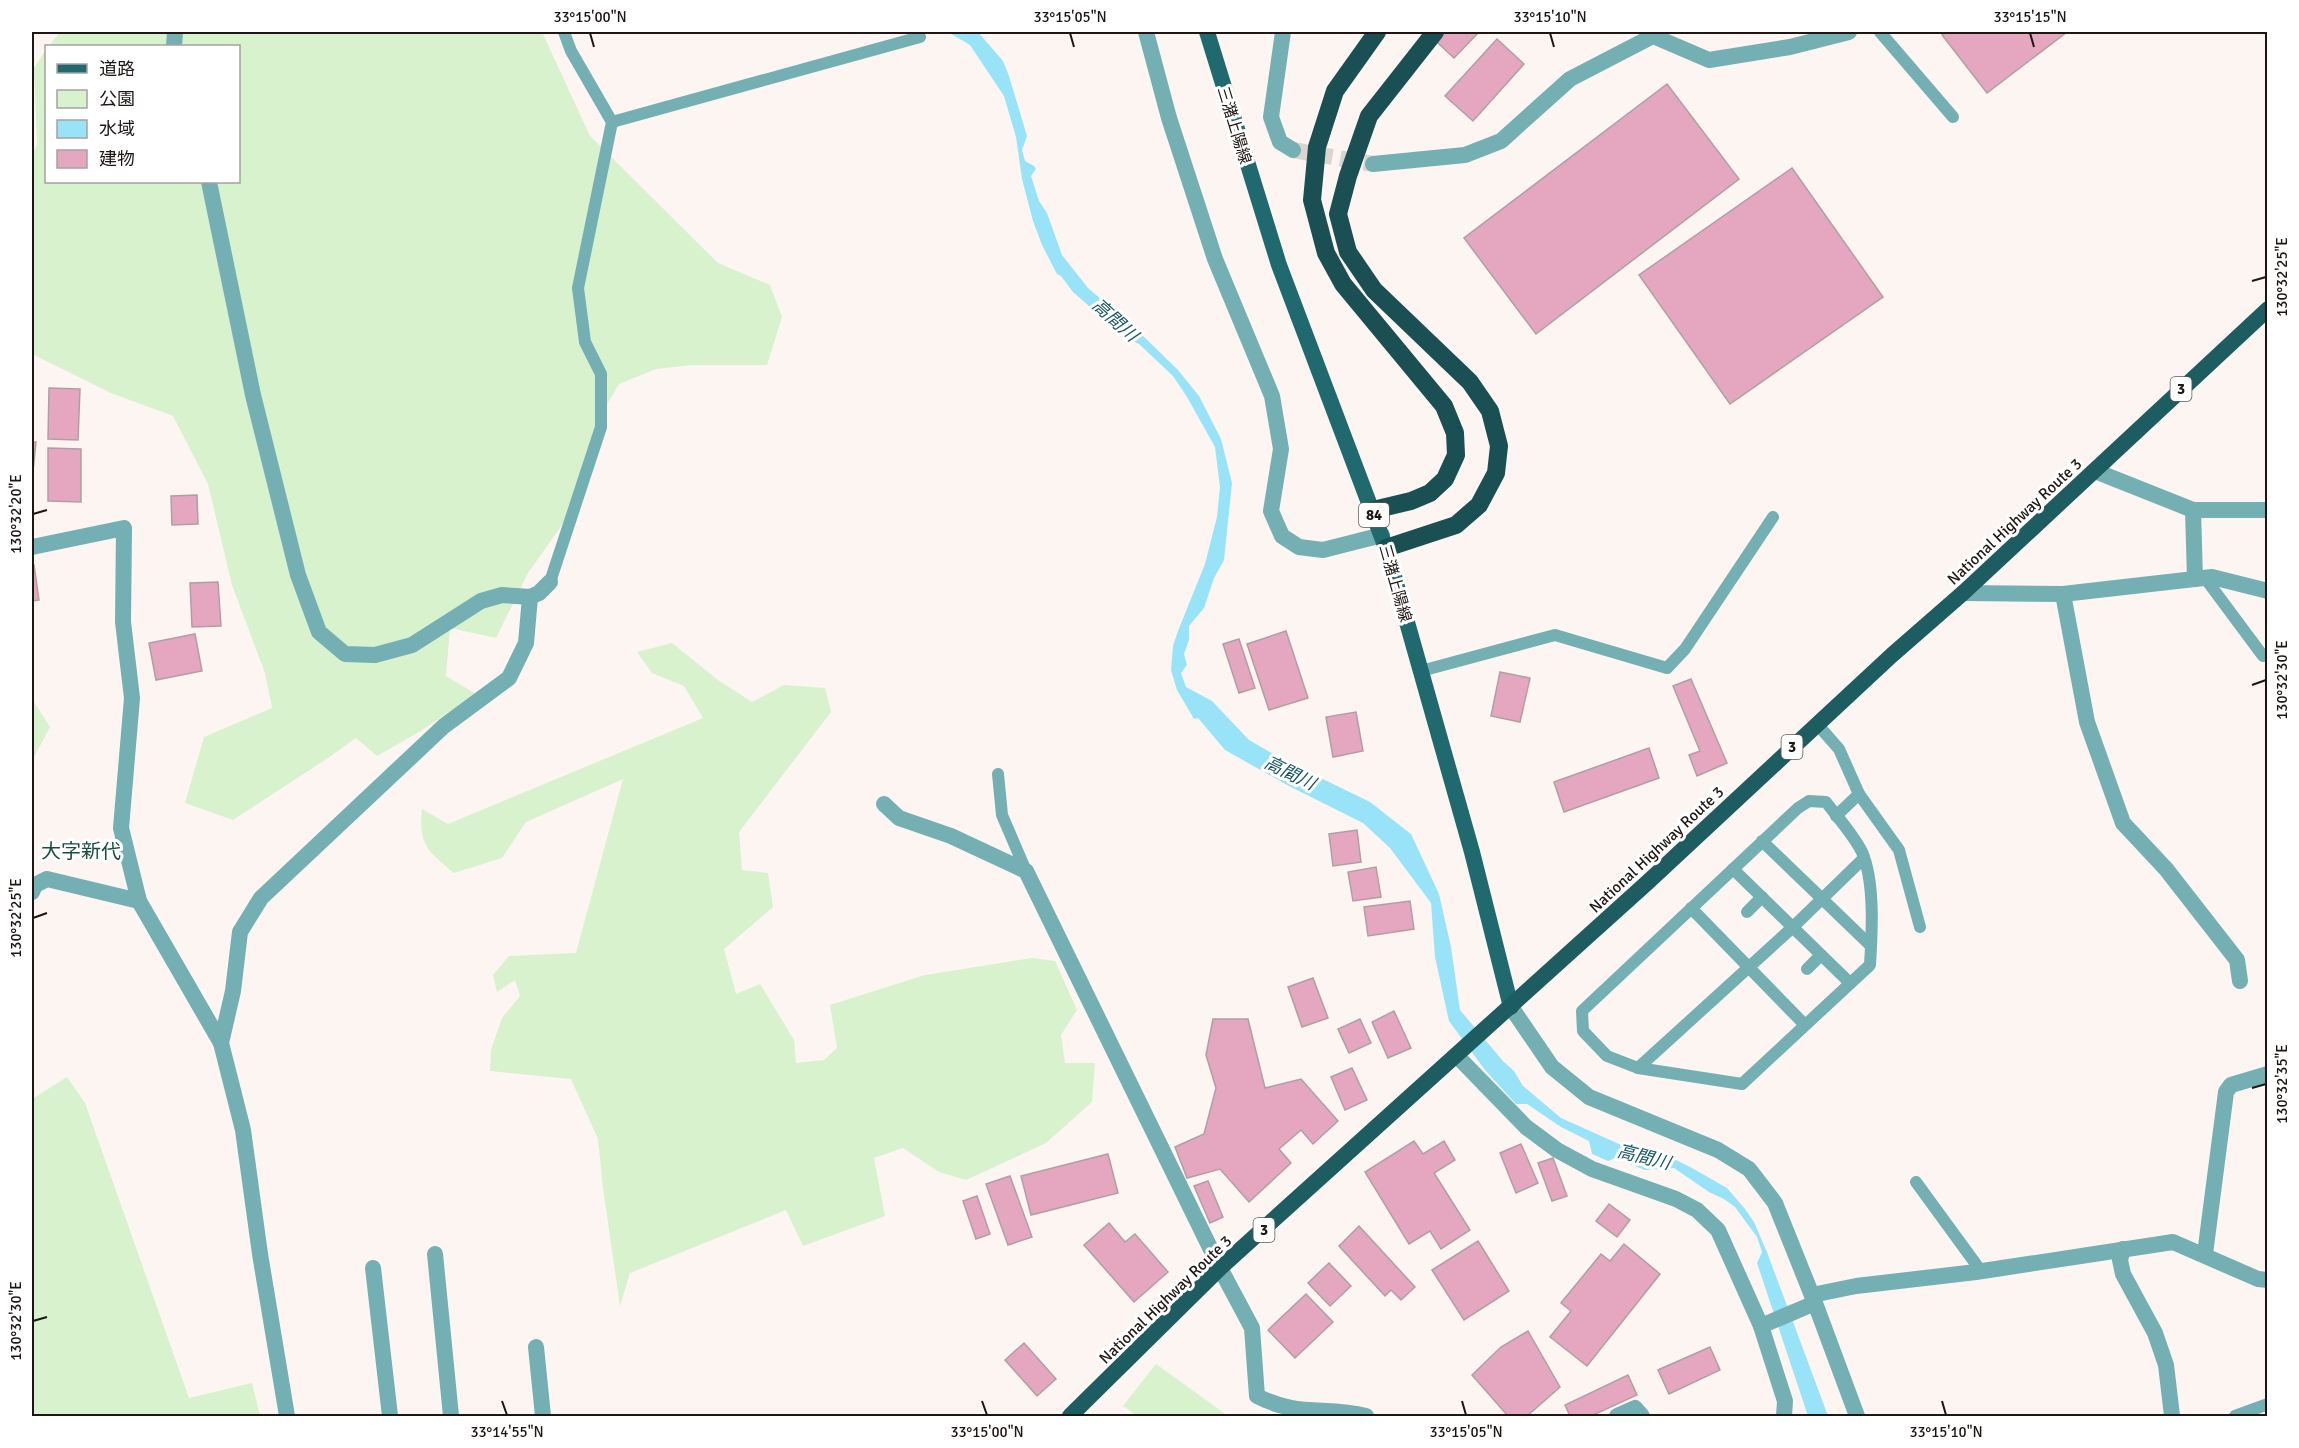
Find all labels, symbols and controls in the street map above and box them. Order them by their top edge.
text: 33°15'00"N [553,8,627,26]
text: 33°15'05"N [1033,8,1107,26]
text: 33°15'10"N [1513,8,1587,26]
text: 33°15'15"N [1993,8,2067,26]
legend [45,45,240,183]
text: 道路 [99,58,135,80]
street label: 三潴上陽線 [1213,84,1255,166]
text: 公園 [99,88,135,110]
text: 水域 [99,118,135,140]
text: 建物 [99,148,135,170]
text: 130°32'25"E [2273,237,2291,317]
water label: 高間川 [1088,294,1144,348]
road number: 3 [2170,377,2192,401]
street label: National Highway Route 3 [1943,454,2086,589]
text: 130°32'20"E [7,474,25,554]
road number: 84 [1359,503,1389,527]
street label: 三潴上陽線 [1374,542,1416,624]
text: 130°32'30"E [2273,640,2291,720]
road number: 3 [1782,735,1802,759]
water label: 高間川 [1261,751,1321,796]
street label: National Highway Route 3 [1585,782,1728,917]
district label: 大字新代 [41,839,121,864]
text: 130°32'25"E [7,878,25,958]
text: 130°32'35"E [2273,1044,2291,1124]
water label: 高間川 [1615,1140,1675,1175]
road number: 3 [1254,1218,1274,1242]
street label: National Highway Route 3 [1095,1231,1236,1368]
text: 130°32'30"E [7,1281,25,1361]
text: 33°14'55"N [470,1423,544,1441]
text: 33°15'00"N [950,1423,1024,1441]
text: 33°15'05"N [1429,1423,1503,1441]
text: 33°15'10"N [1909,1423,1983,1441]

